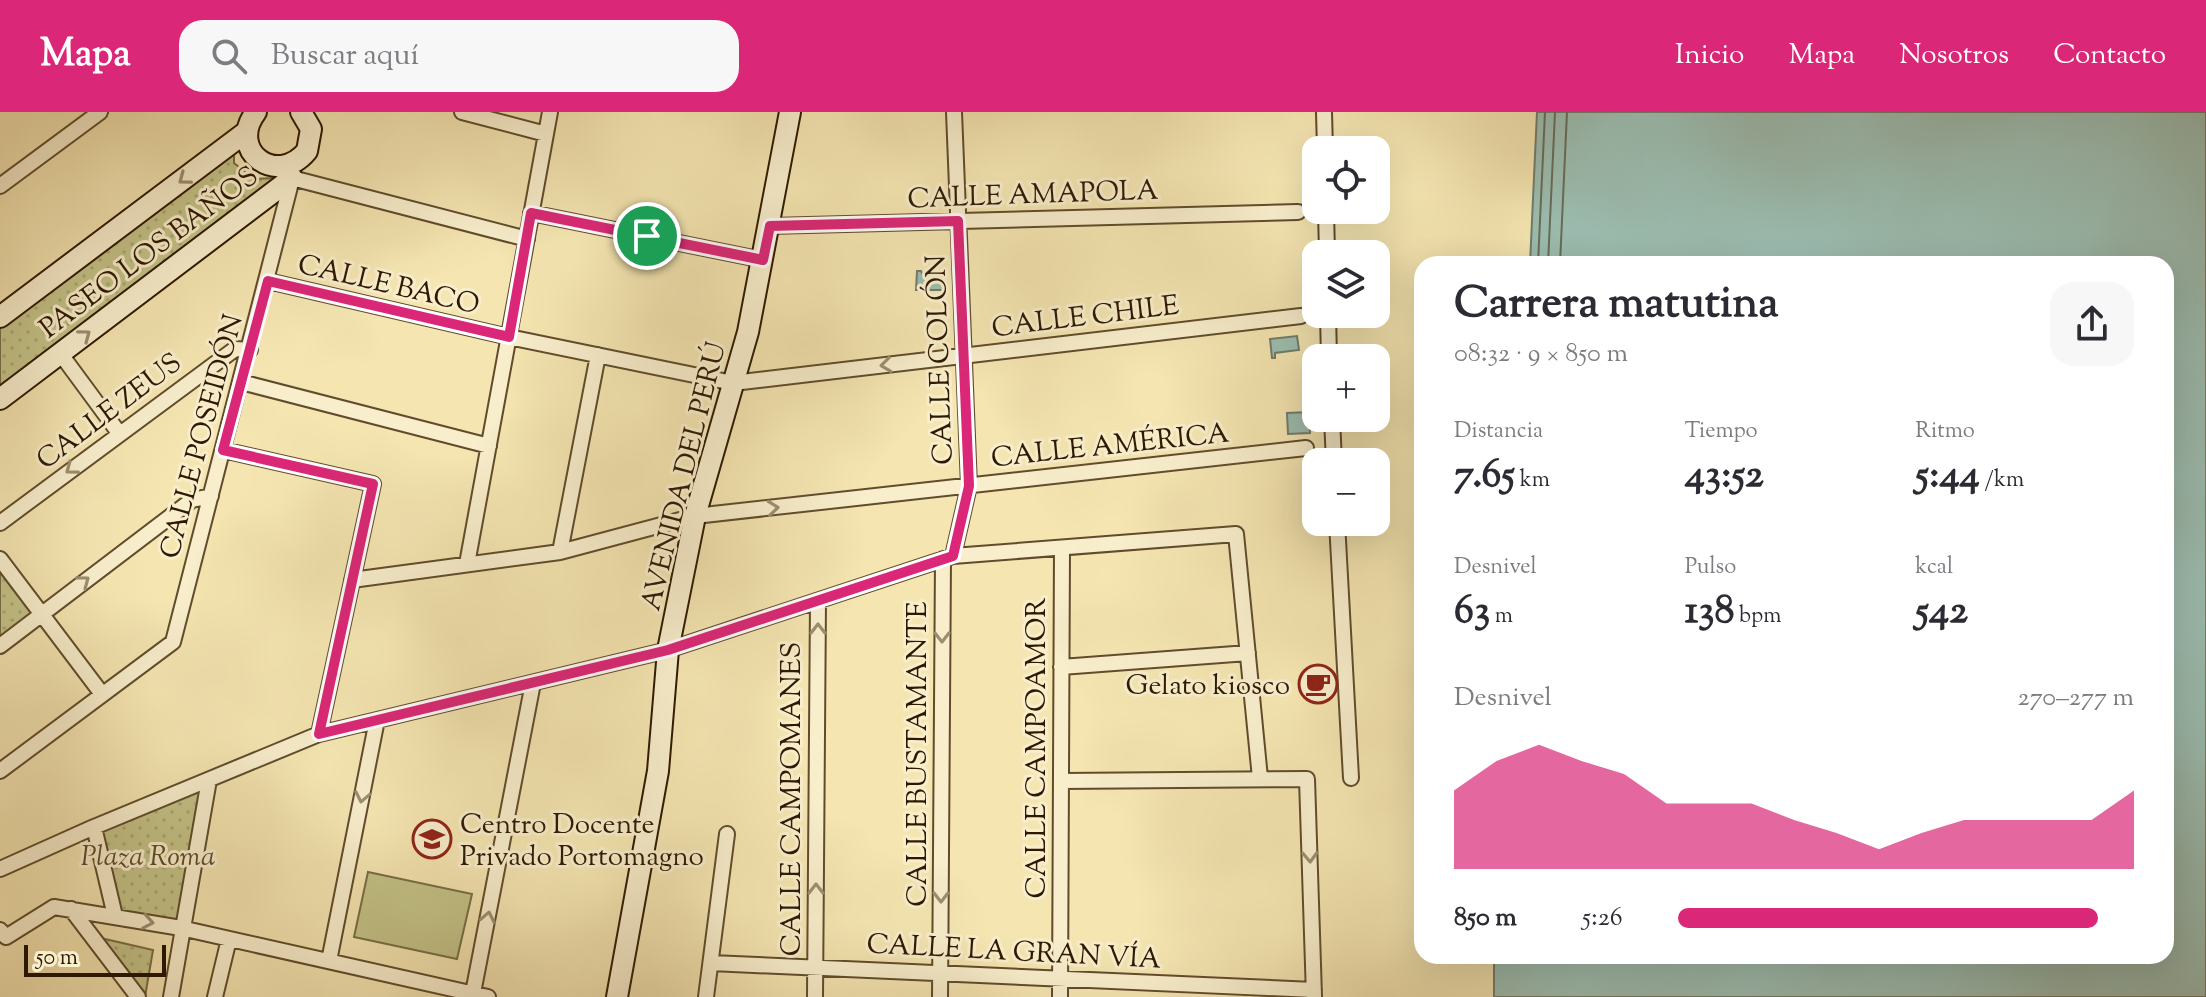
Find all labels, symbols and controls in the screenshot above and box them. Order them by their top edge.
search box [179,20,739,92]
text: Mapa [40,29,131,83]
icon: search [207,34,251,78]
text: Buscar aquí [271,35,419,78]
text: Inicio [1675,36,1744,76]
text: Mapa [1788,36,1855,76]
text: Nosotros [1899,36,2009,76]
text: Contacto [2053,36,2166,76]
map controls [1302,136,1390,536]
button: locate [1302,136,1390,224]
street label: PASEO LOS BAÑOS [32,158,268,349]
one-way arrow [178,169,193,183]
street label: CALLE AMAPOLA [907,172,1160,220]
pin [613,202,681,270]
icon: arrive [625,214,669,258]
button: layers [1302,240,1390,328]
street label: CALLE BACO [293,246,483,326]
street label: CALLE COLÓN [917,254,965,465]
text: Carrera matutina [1454,274,1779,337]
button: share [2050,282,2134,366]
street label: CALLE CHILE [989,287,1181,349]
street label: CALLE POSEIDÓN [151,310,255,563]
one-way arrow [76,330,90,344]
text: 08:32 · 9 × 850 m [1454,336,1628,373]
street label: AVENIDA DEL PERÚ [632,338,738,615]
street label: CALLE ZEUS [29,344,191,480]
button: + [1302,344,1390,432]
one-way arrow [879,357,892,374]
street label: CALLE AMÉRICA [989,415,1232,479]
text: Distancia [1454,416,1543,448]
text: Tiempo [1685,416,1758,448]
text: Ritmo [1915,416,1975,448]
button: − [1302,448,1390,536]
text: 7.65 [1454,448,1515,505]
text: 43:52 [1685,448,1764,505]
text: 5:44 [1915,448,1980,505]
one-way arrow [66,460,80,474]
text: km [1515,465,1550,497]
text: /km [1980,465,2024,497]
one-way arrow [767,499,780,516]
text: Desnivel [1454,552,1537,584]
text: Pulso [1685,552,1736,584]
text: kcal [1915,552,1953,584]
one-way arrow [76,577,90,591]
text: 63 [1454,584,1490,641]
text: 138 [1685,584,1734,641]
text: 542 [1915,584,1968,641]
street label: CALLE CAMPOAMOR [1018,598,1058,898]
street label: CALLE BUSTAMANTE [899,601,939,907]
text: m [1490,601,1513,633]
text: bpm [1734,601,1781,633]
one-way arrow [809,622,827,635]
one-way arrow [933,631,951,644]
street label: CALLE CAMPOMANES [773,642,813,956]
cafe icon: Gelato kiosco [1297,663,1339,705]
place label: Gelato kiosco [1126,667,1290,707]
text: Desnivel [1454,680,1552,717]
text: 270–277 m [2018,680,2134,717]
one-way arrow [354,789,371,803]
place label: Centro Docente Privado Portomagno [460,806,704,878]
school or university icon: Centro Docente Privado Portomagno [411,818,453,860]
park label: Plaza Roma [81,838,215,878]
one-way arrow [1301,851,1318,864]
one-way arrow [807,882,825,895]
one-way arrow [932,891,950,904]
text: 850 m [1454,900,1517,937]
text: 5:26 [1582,900,1623,937]
one-way arrow [478,910,495,924]
one-way arrow [141,912,155,929]
street label: CALLE LA GRAN VÍA [866,925,1162,981]
scale bar [24,941,166,977]
text: 50 m [36,943,78,975]

